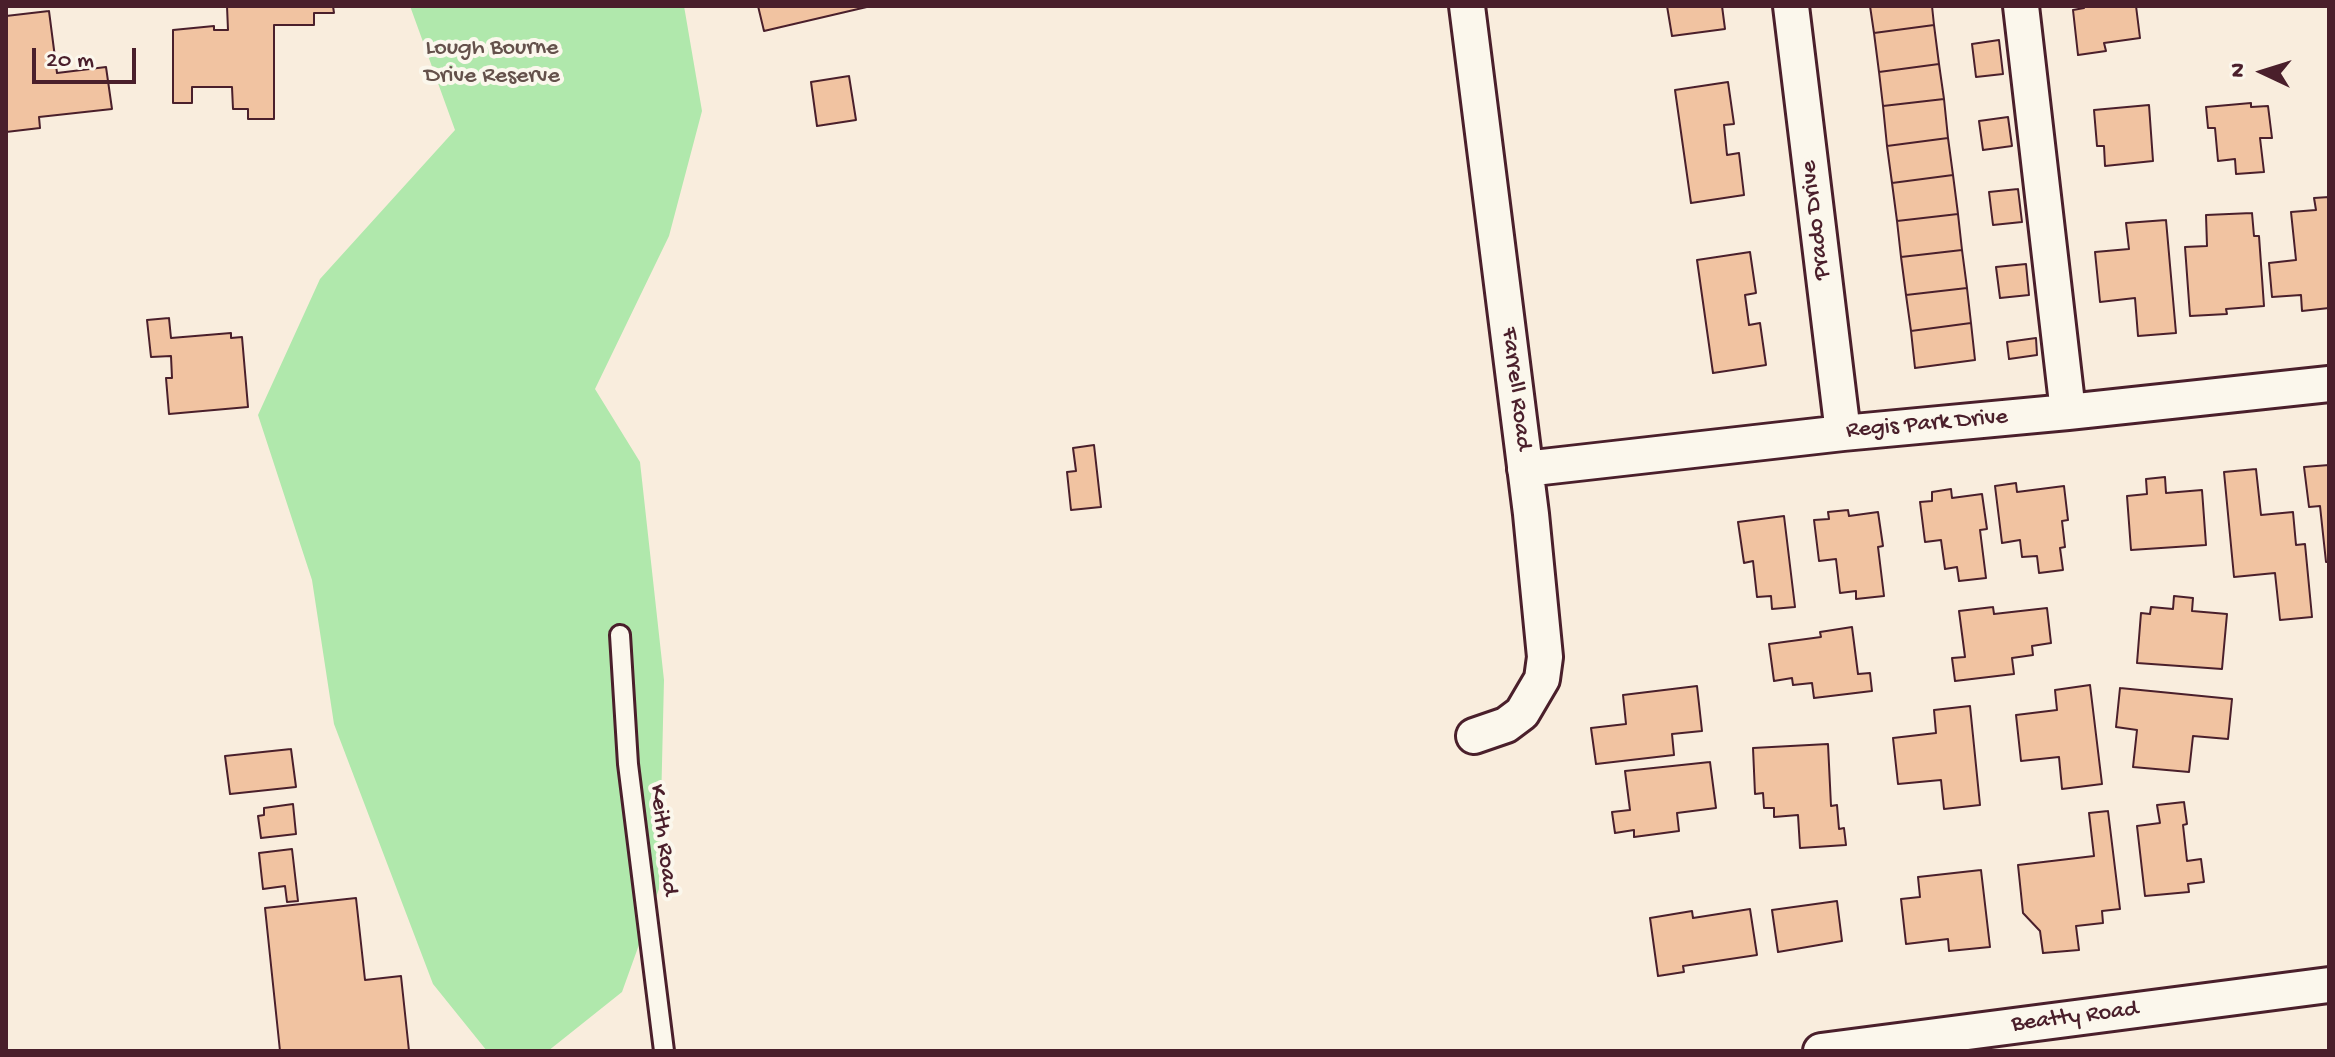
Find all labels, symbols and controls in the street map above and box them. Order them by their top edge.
scale bar [36,32,140,82]
north arrow [2223,32,2303,112]
park label: Lough Bourne Drive Reserve [424,35,560,91]
text: 20 m [46,47,94,76]
text: N [2226,62,2253,78]
street label: Prado Drive [1795,159,1839,281]
street label: Farrell Road [1493,326,1537,452]
street label: Regis Park Drive [1845,404,2009,446]
street label: Keith Road [641,783,683,897]
street label: Beatty Road [2010,996,2140,1040]

